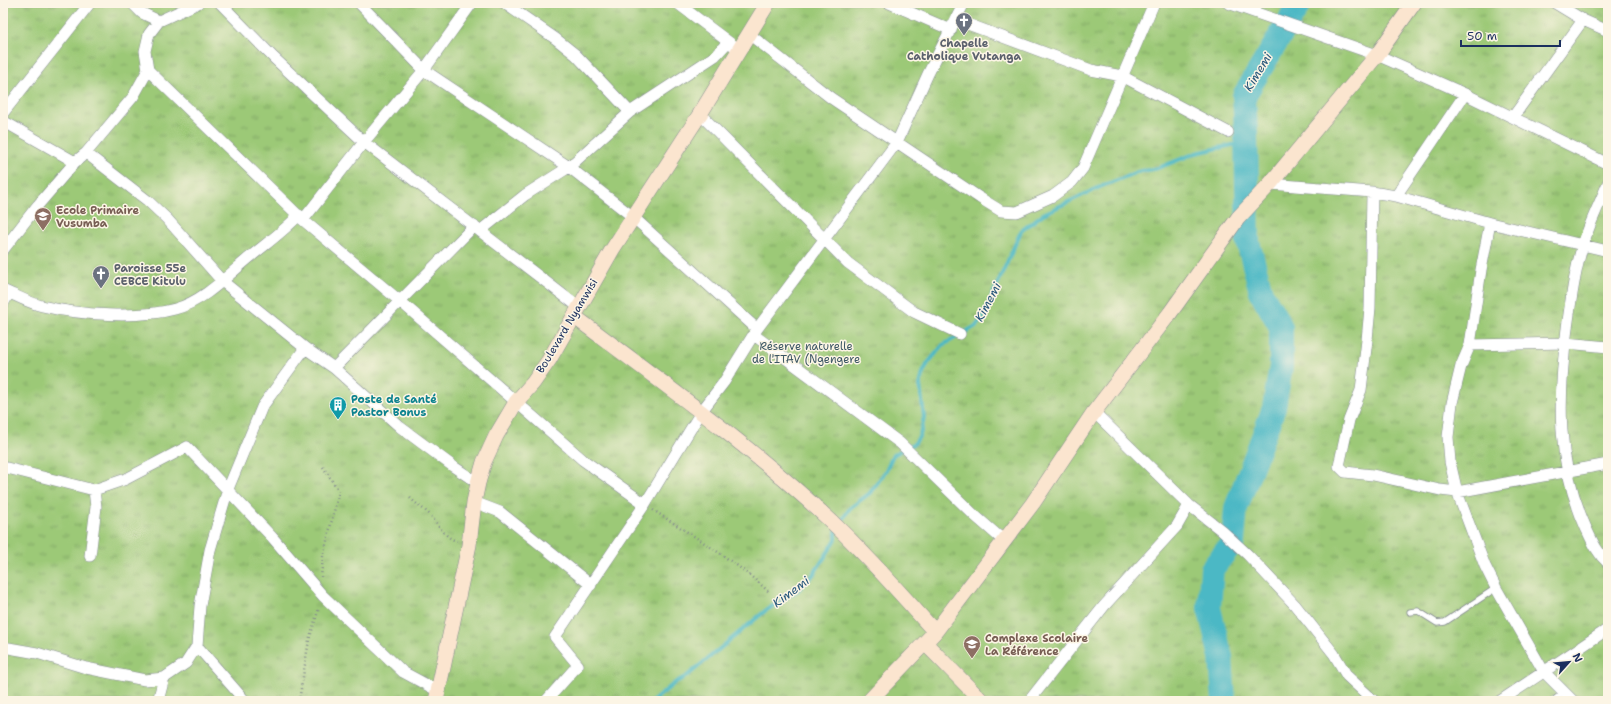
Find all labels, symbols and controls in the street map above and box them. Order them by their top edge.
church icon: Chapelle Catholique Vutanga [954,11,974,36]
scale bar [1461,22,1560,48]
text: 50 m [1467,28,1497,44]
place label: Chapelle Catholique Vutanga [907,36,1022,64]
water label: Kimemi [1240,49,1276,94]
place label: Ecole Primaire Vusumba [56,203,139,231]
school or university icon: Ecole Primaire Vusumba [33,206,53,231]
place label: Paroisse 55e CEBCE Kitulu [114,261,186,289]
church icon: Paroisse 55e CEBCE Kitulu [91,264,111,289]
street label: Boulevard Nyamwisi [533,276,601,376]
water label: Kimemi [971,279,1005,324]
park label: Réserve naturelle de l'ITAV (Ngengere [752,339,860,367]
place label: Poste de Santé Pastor Bonus [351,392,437,420]
building icon: Poste de Santé Pastor Bonus [328,395,348,420]
water label: Kimemi [769,573,813,611]
place label: Complexe Scolaire La Référence [985,631,1088,659]
school or university icon: Complexe Scolaire La Référence [962,634,982,659]
north arrow [1549,642,1589,682]
text: N [1569,650,1586,665]

